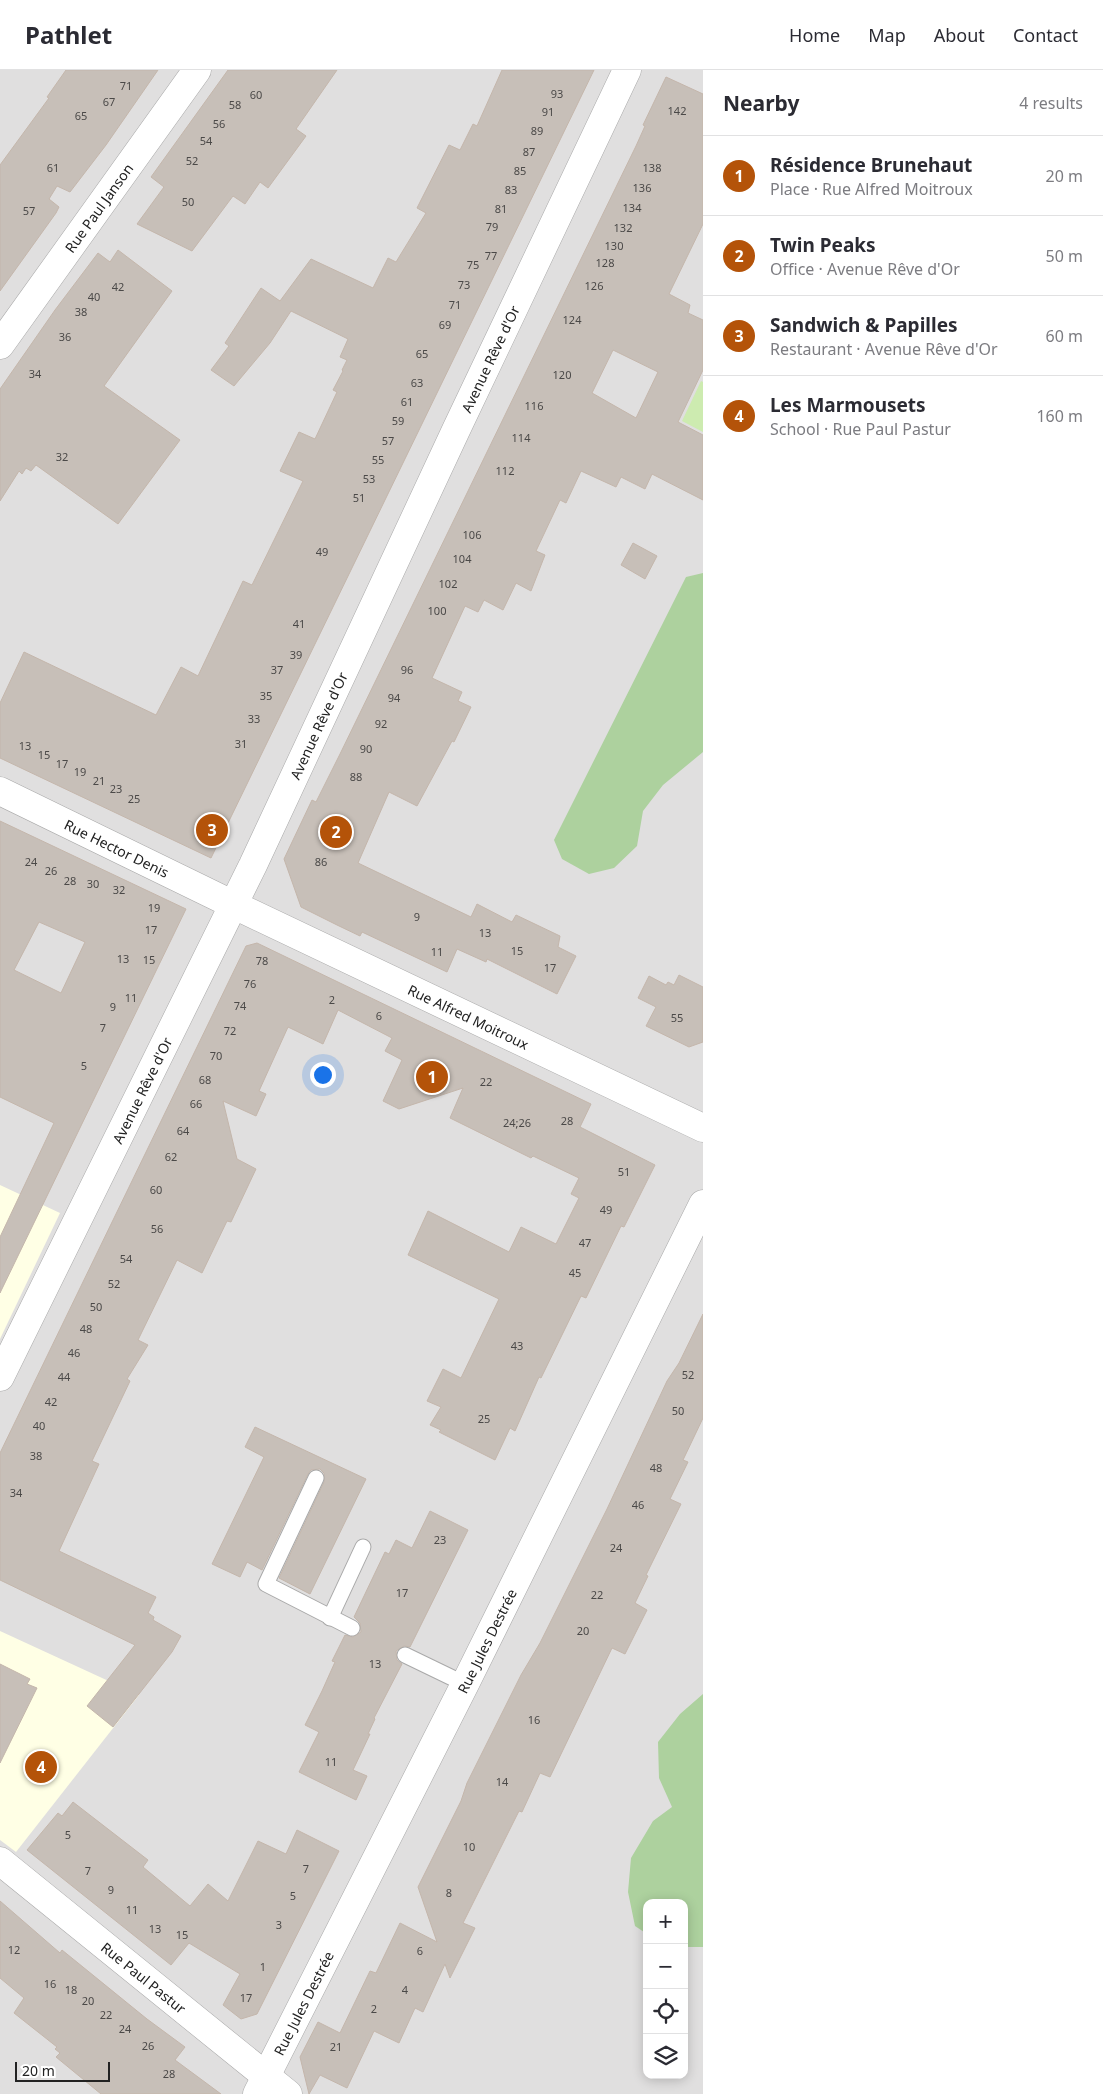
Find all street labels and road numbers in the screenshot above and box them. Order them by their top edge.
street label: Rue Paul Janson [60,159,137,256]
street label: Avenue Rêve d'Or [456,302,523,415]
street label: Avenue Rêve d'Or [285,669,351,782]
street label: Rue Hector Denis [61,814,173,882]
street label: Rue Alfred Moitroux [405,980,533,1054]
street label: Avenue Rêve d'Or [107,1034,176,1146]
street label: Rue Jules Destrée [452,1585,520,1696]
street label: Rue Paul Pastur [98,1937,190,2018]
street label: Rue Jules Destrée [269,1948,338,2058]

